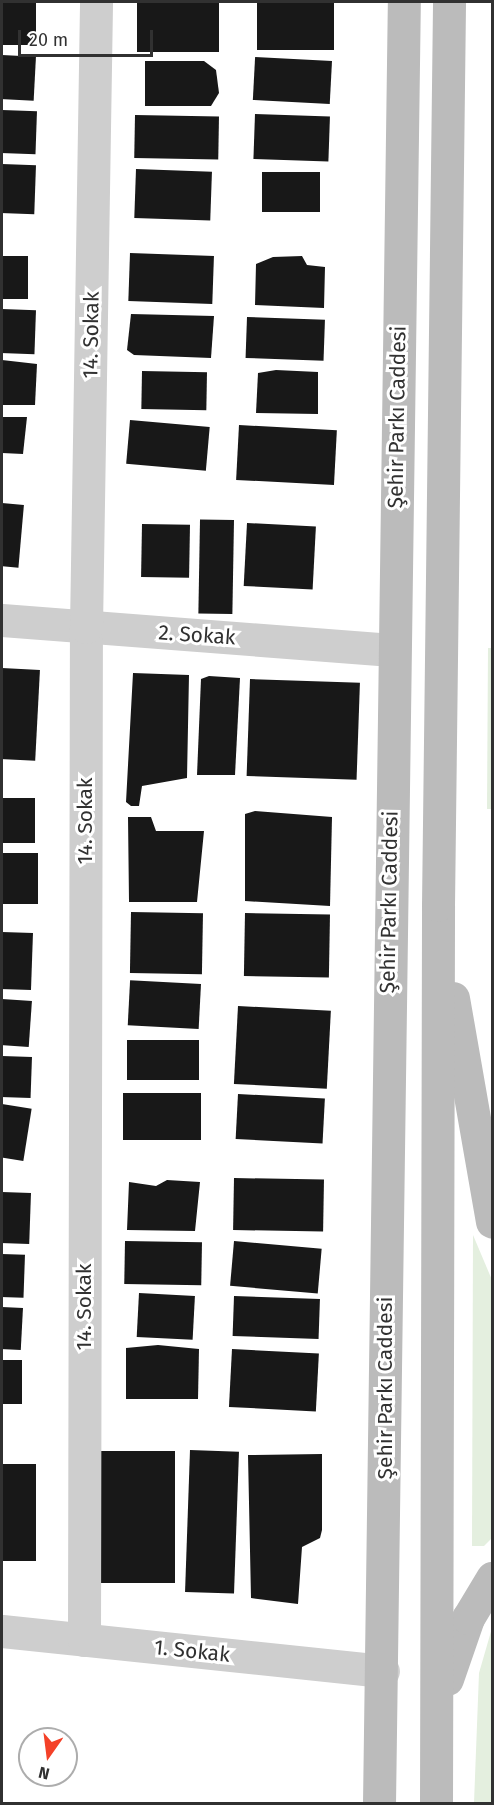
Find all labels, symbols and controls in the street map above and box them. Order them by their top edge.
scale bar [21,18,156,56]
text: 20 m [29,29,68,51]
street label: 14. Sokak [78,291,104,379]
street label: Şehir Parkı Caddesi [383,325,411,509]
street label: 2. Sokak [158,620,236,650]
street label: 14. Sokak [72,777,98,865]
street label: Şehir Parkı Caddesi [375,810,403,994]
street label: 14. Sokak [71,1263,97,1351]
street label: Şehir Parkı Caddesi [372,1297,398,1479]
street label: 1. Sokak [153,1634,231,1668]
north arrow [18,1727,78,1787]
text: N [37,1763,51,1784]

